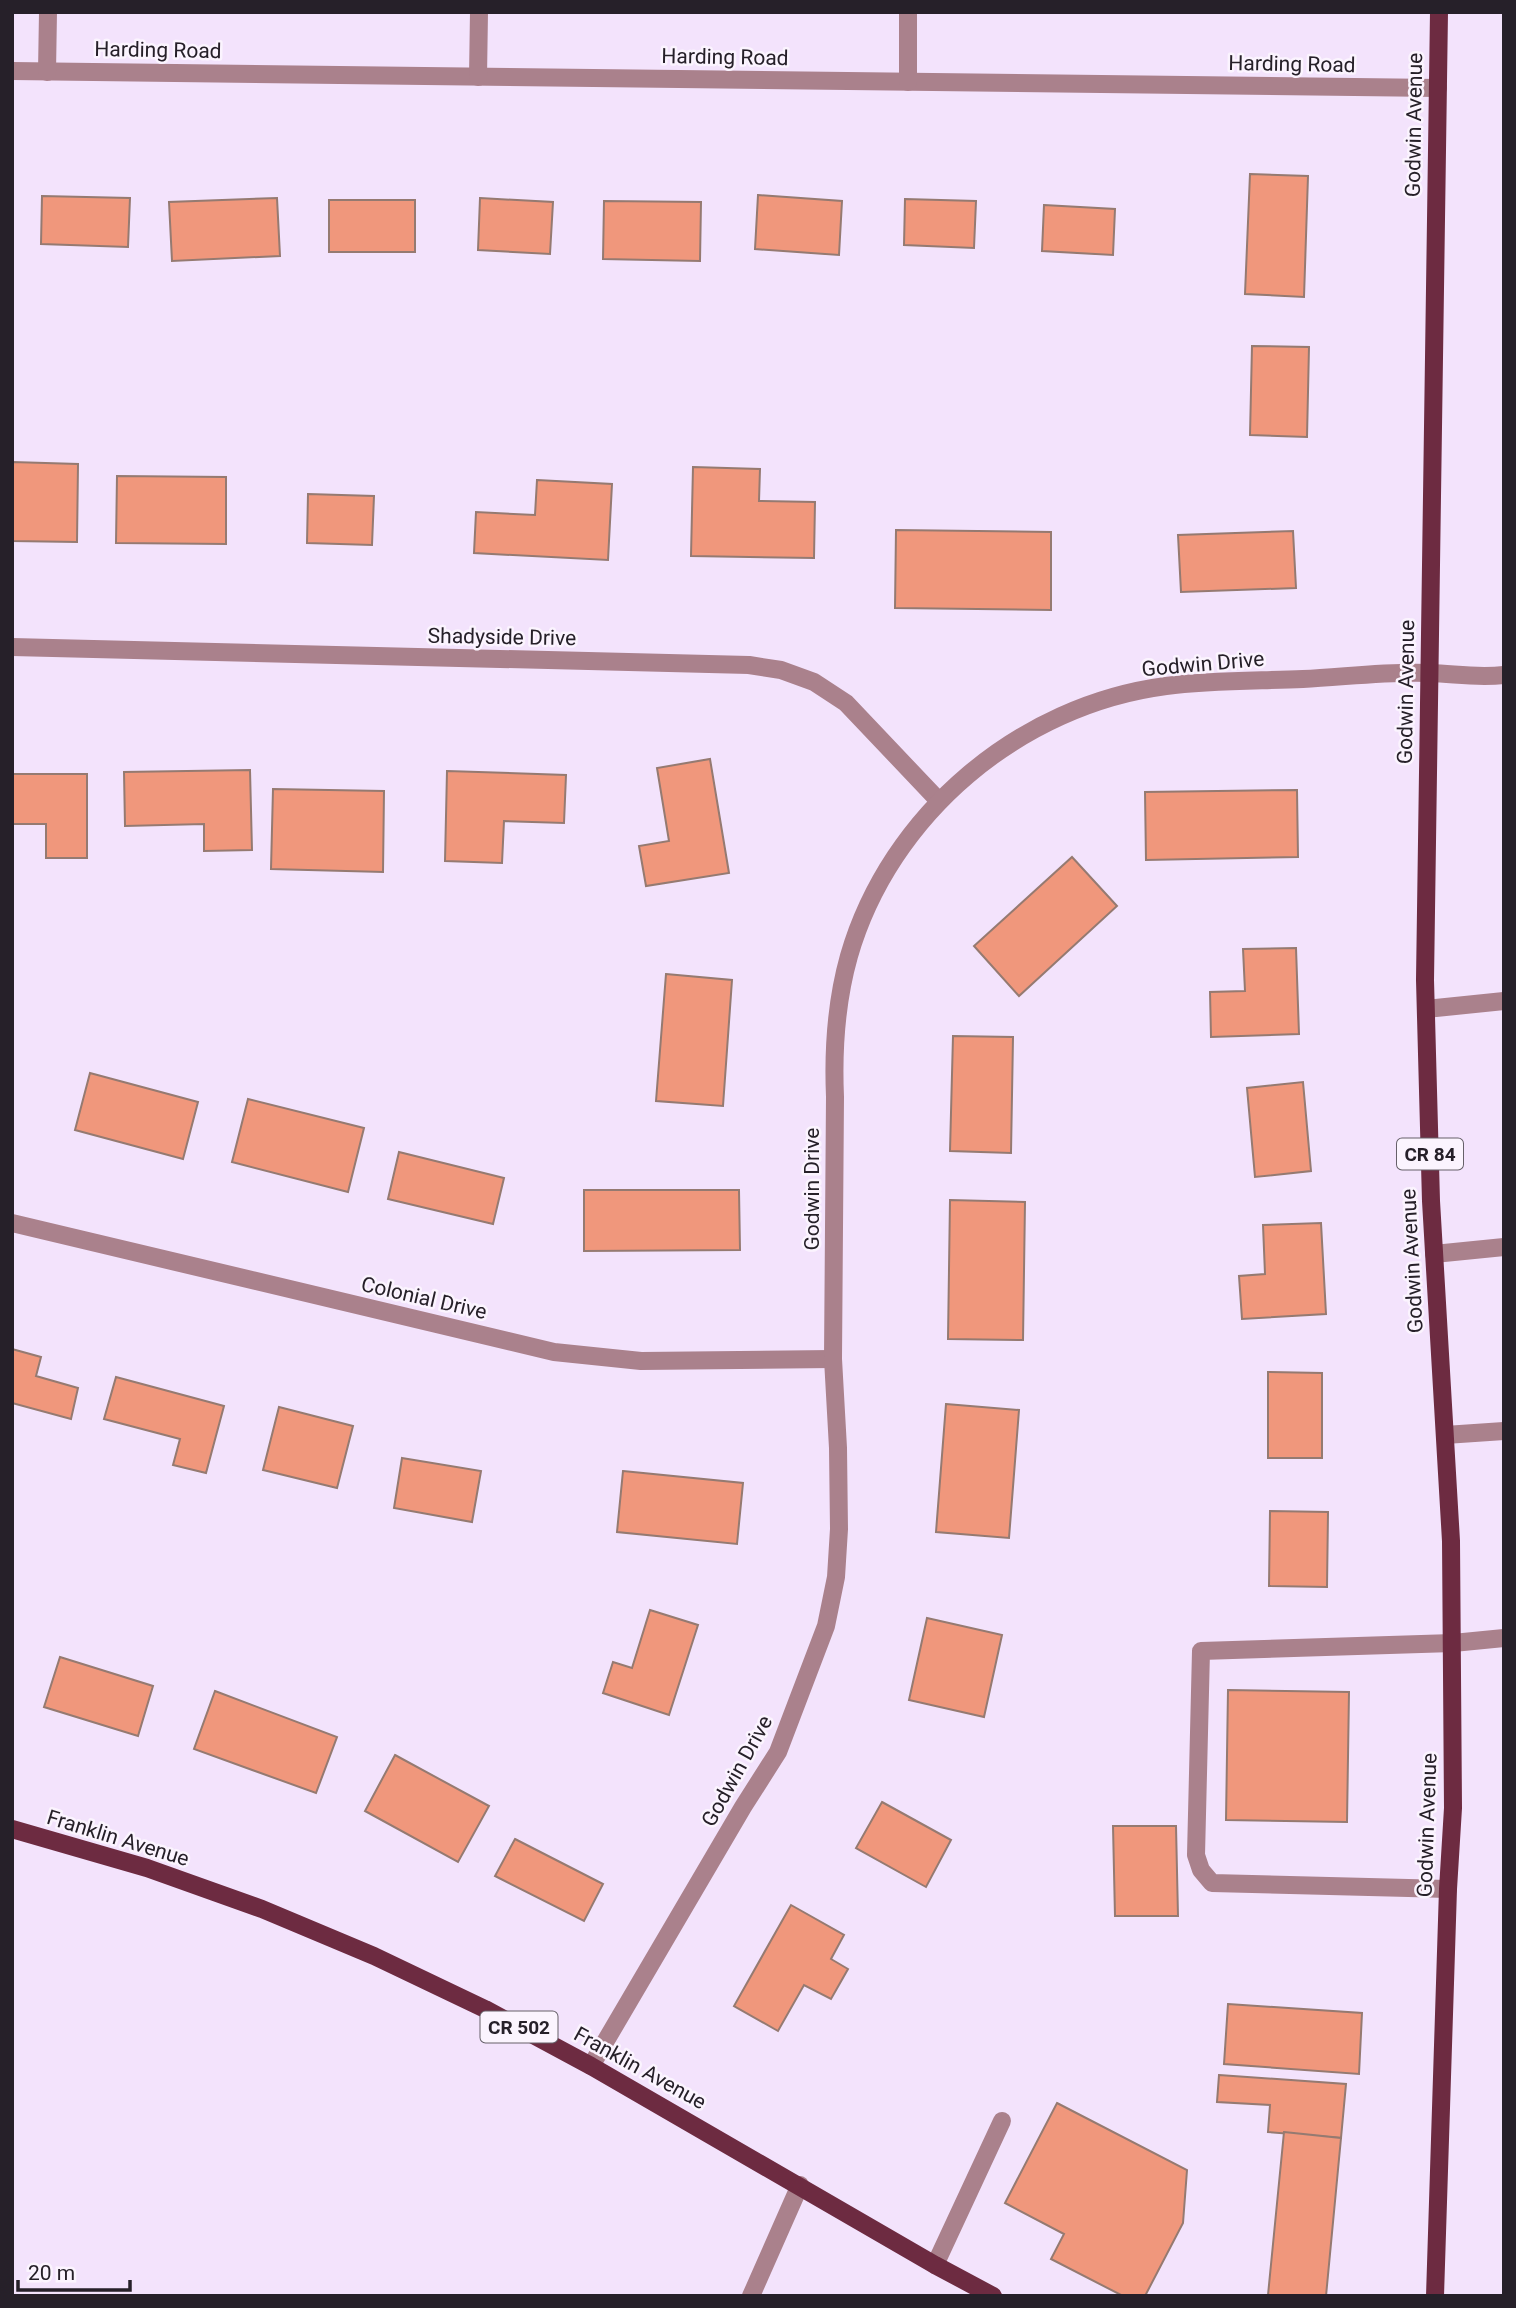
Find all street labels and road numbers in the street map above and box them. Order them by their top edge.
street label: Harding Road [94,37,222,63]
street label: Harding Road [661,44,789,70]
street label: Harding Road [1228,51,1356,77]
street label: Godwin Avenue [1401,53,1427,197]
street label: Godwin Avenue [1393,620,1419,764]
street label: Shadyside Drive [428,624,576,650]
street label: Godwin Drive [1141,647,1265,681]
street label: Godwin Drive [800,1128,824,1251]
road number: CR 84 [1397,1138,1463,1170]
street label: Godwin Avenue [1396,1188,1428,1334]
street label: Colonial Drive [359,1272,489,1324]
street label: Godwin Drive [697,1711,777,1831]
street label: Godwin Avenue [1412,1752,1442,1898]
street label: Franklin Avenue [44,1805,192,1871]
road number: CR 502 [480,2011,558,2042]
street label: Franklin Avenue [570,2022,710,2114]

